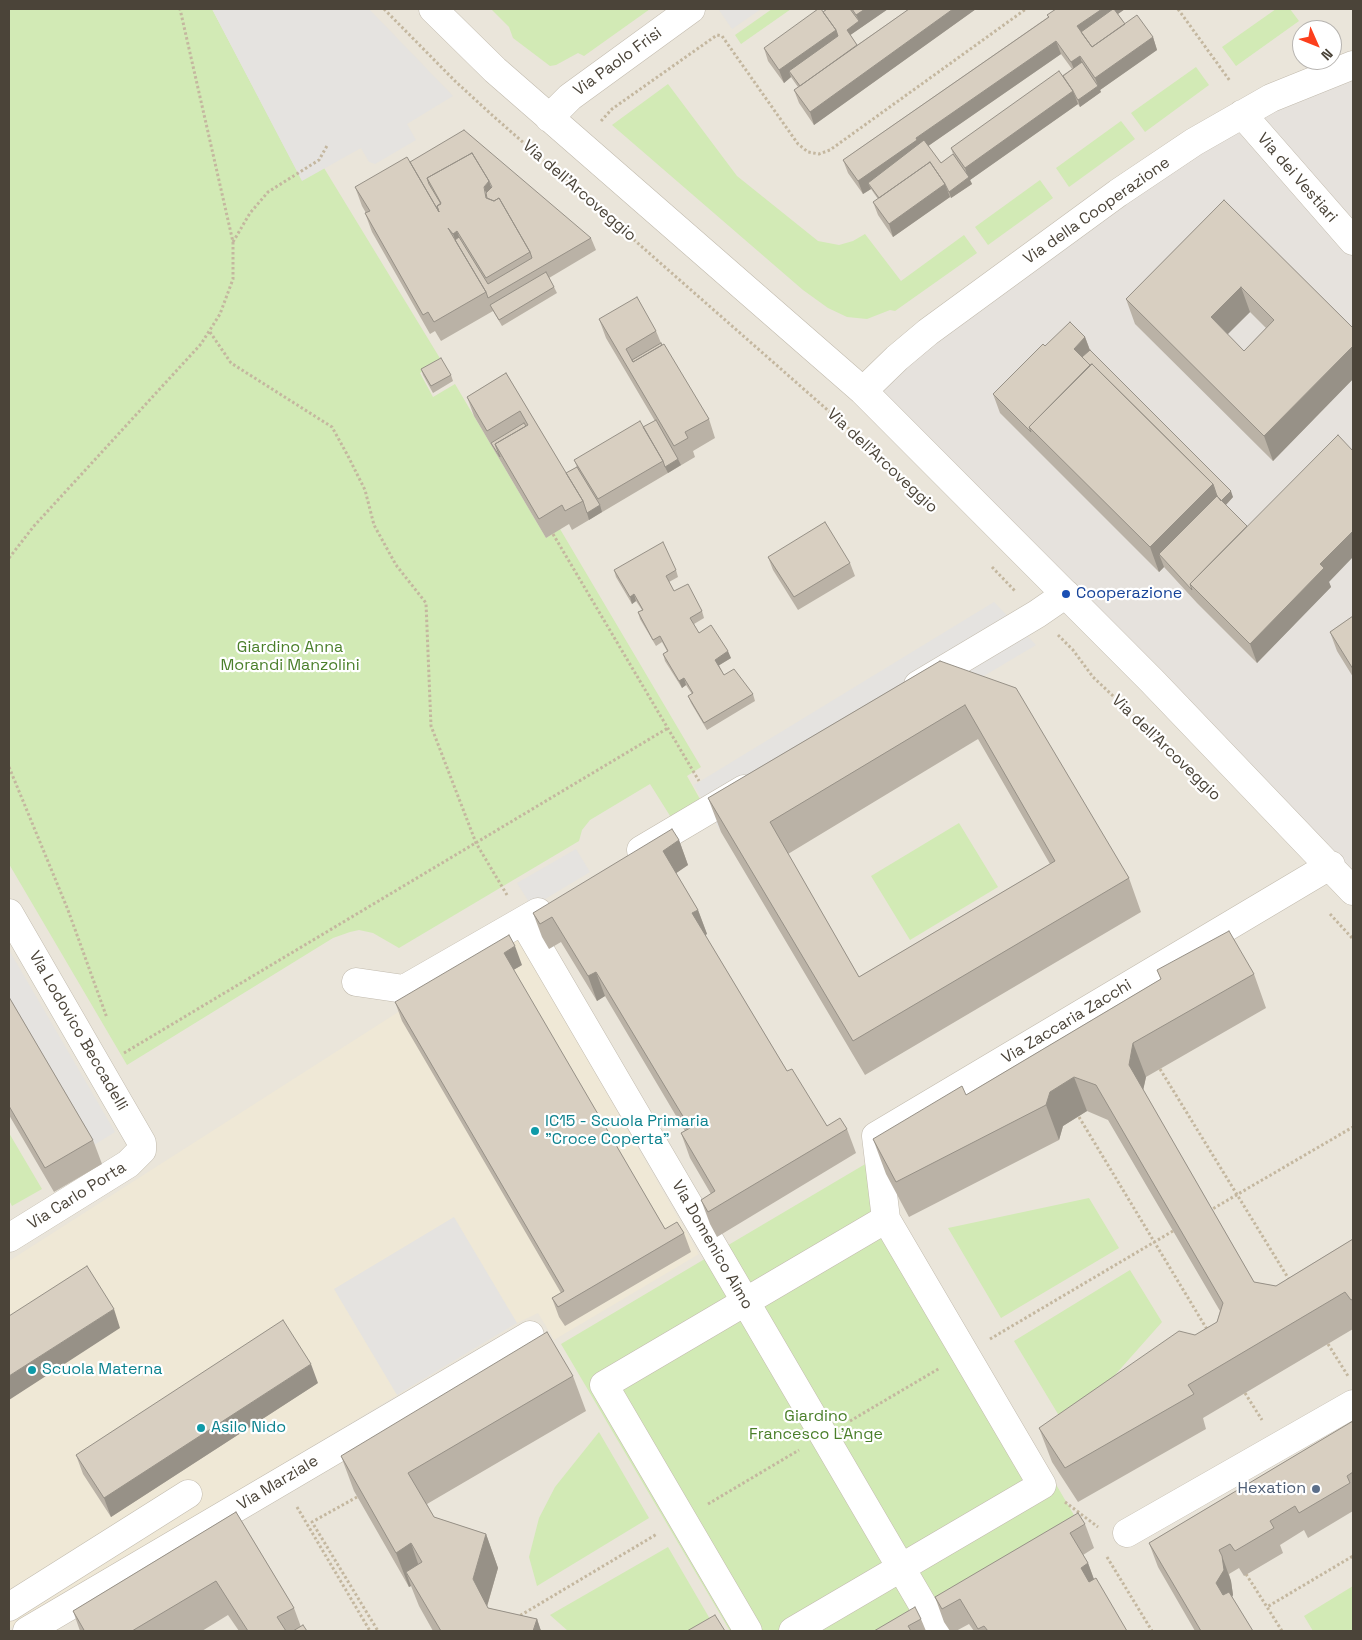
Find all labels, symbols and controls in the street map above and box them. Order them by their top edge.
north arrow [1292,20,1342,70]
street label: Via Paolo Frisi [570,24,666,100]
text: N [1317,45,1337,64]
street label: Via dei Vestiari [1253,129,1341,227]
street label: Via dell'Arcoveggio [518,136,640,246]
street label: Via della Cooperazione [1020,153,1174,269]
street label: Via dell'Arcoveggio [823,405,941,517]
place label: Cooperazione [1076,584,1182,604]
marker: Cooperazione [1060,588,1072,600]
park label: Giardino Anna Morandi Manzolini [220,638,360,676]
street label: Via dell'Arcoveggio [1107,691,1225,805]
street label: Via Lodovico Beccadelli [24,948,132,1114]
street label: Via Zaccaria Zacchi [999,976,1135,1068]
place label: IC15 - Scuola Primaria "Croce Coperta" [545,1112,709,1150]
marker: IC15 - Scuola Primaria "Croce Coperta" [529,1125,541,1137]
street label: Via Carlo Porta [24,1158,130,1234]
street label: Via Domenico Aimo [667,1177,757,1313]
place label: Scuola Materna [42,1360,162,1380]
marker: Scuola Materna [26,1364,38,1376]
park label: Giardino Francesco L'Ange [749,1407,883,1445]
place label: Asilo Nido [211,1418,286,1438]
marker: Asilo Nido [195,1422,207,1434]
street label: Via Marziale [234,1451,322,1515]
place label: Hexation [1238,1479,1306,1499]
marker: Hexation [1310,1483,1322,1495]

